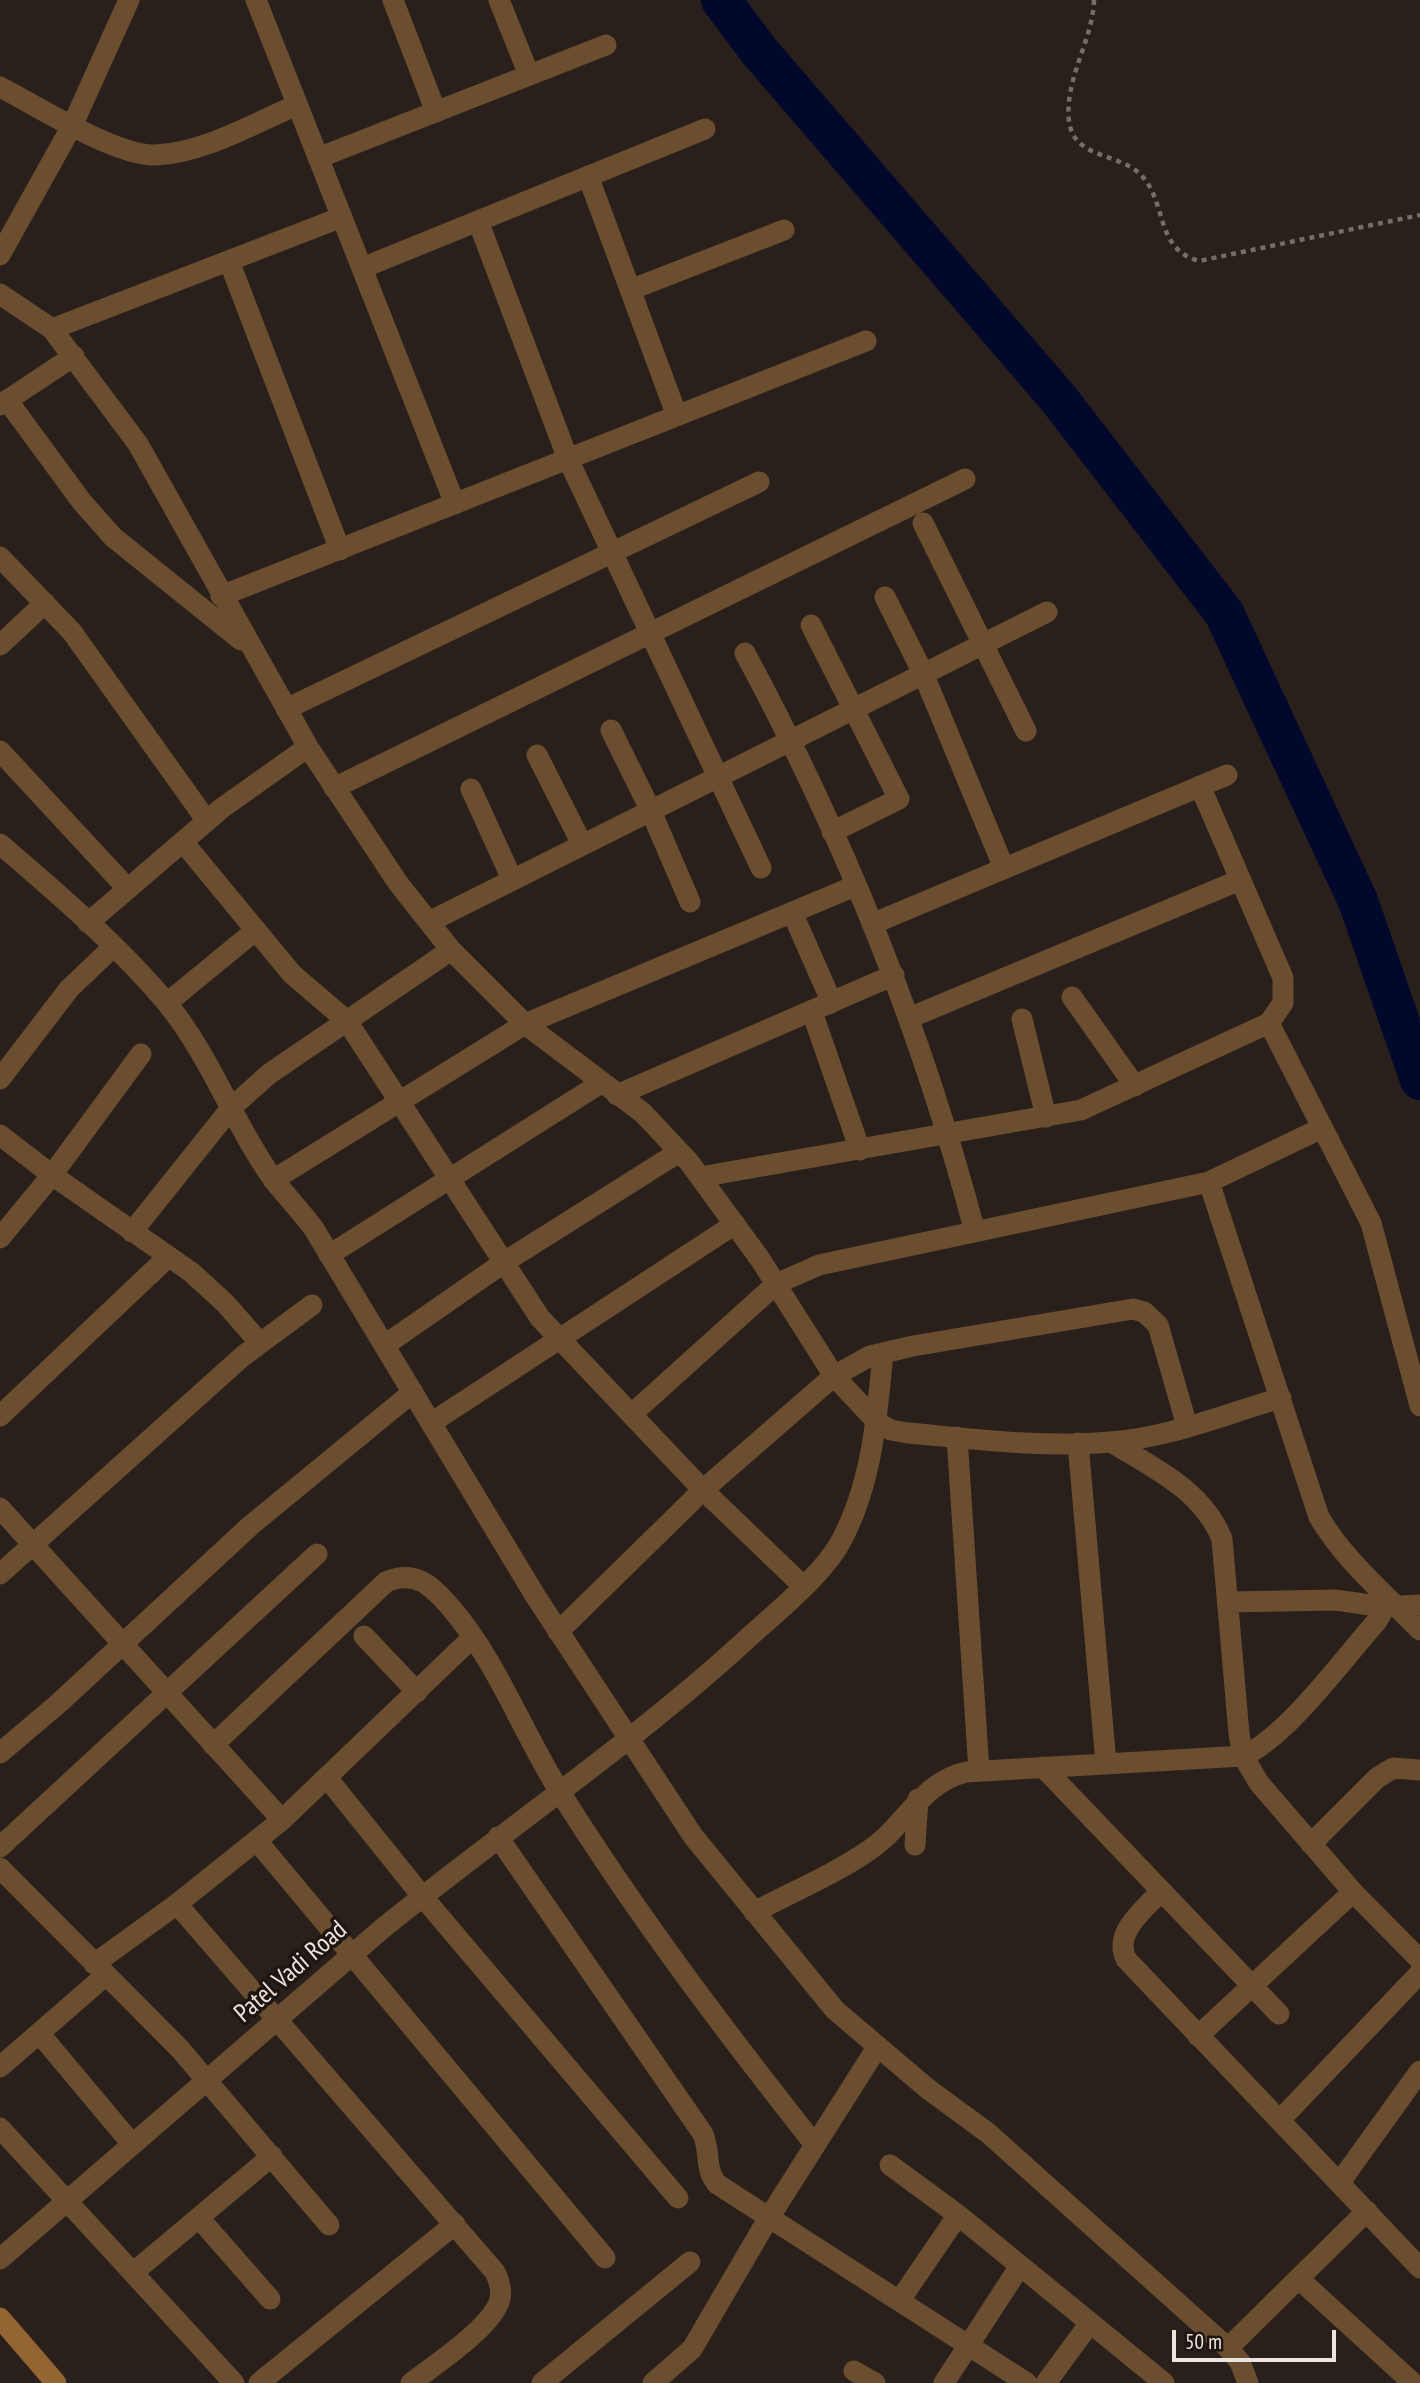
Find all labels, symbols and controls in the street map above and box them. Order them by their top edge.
street label: Patel Vadi Road [228,1915,354,2029]
scale bar [1175,2316,1340,2360]
text: 50 m [1185,2328,1222,2355]

